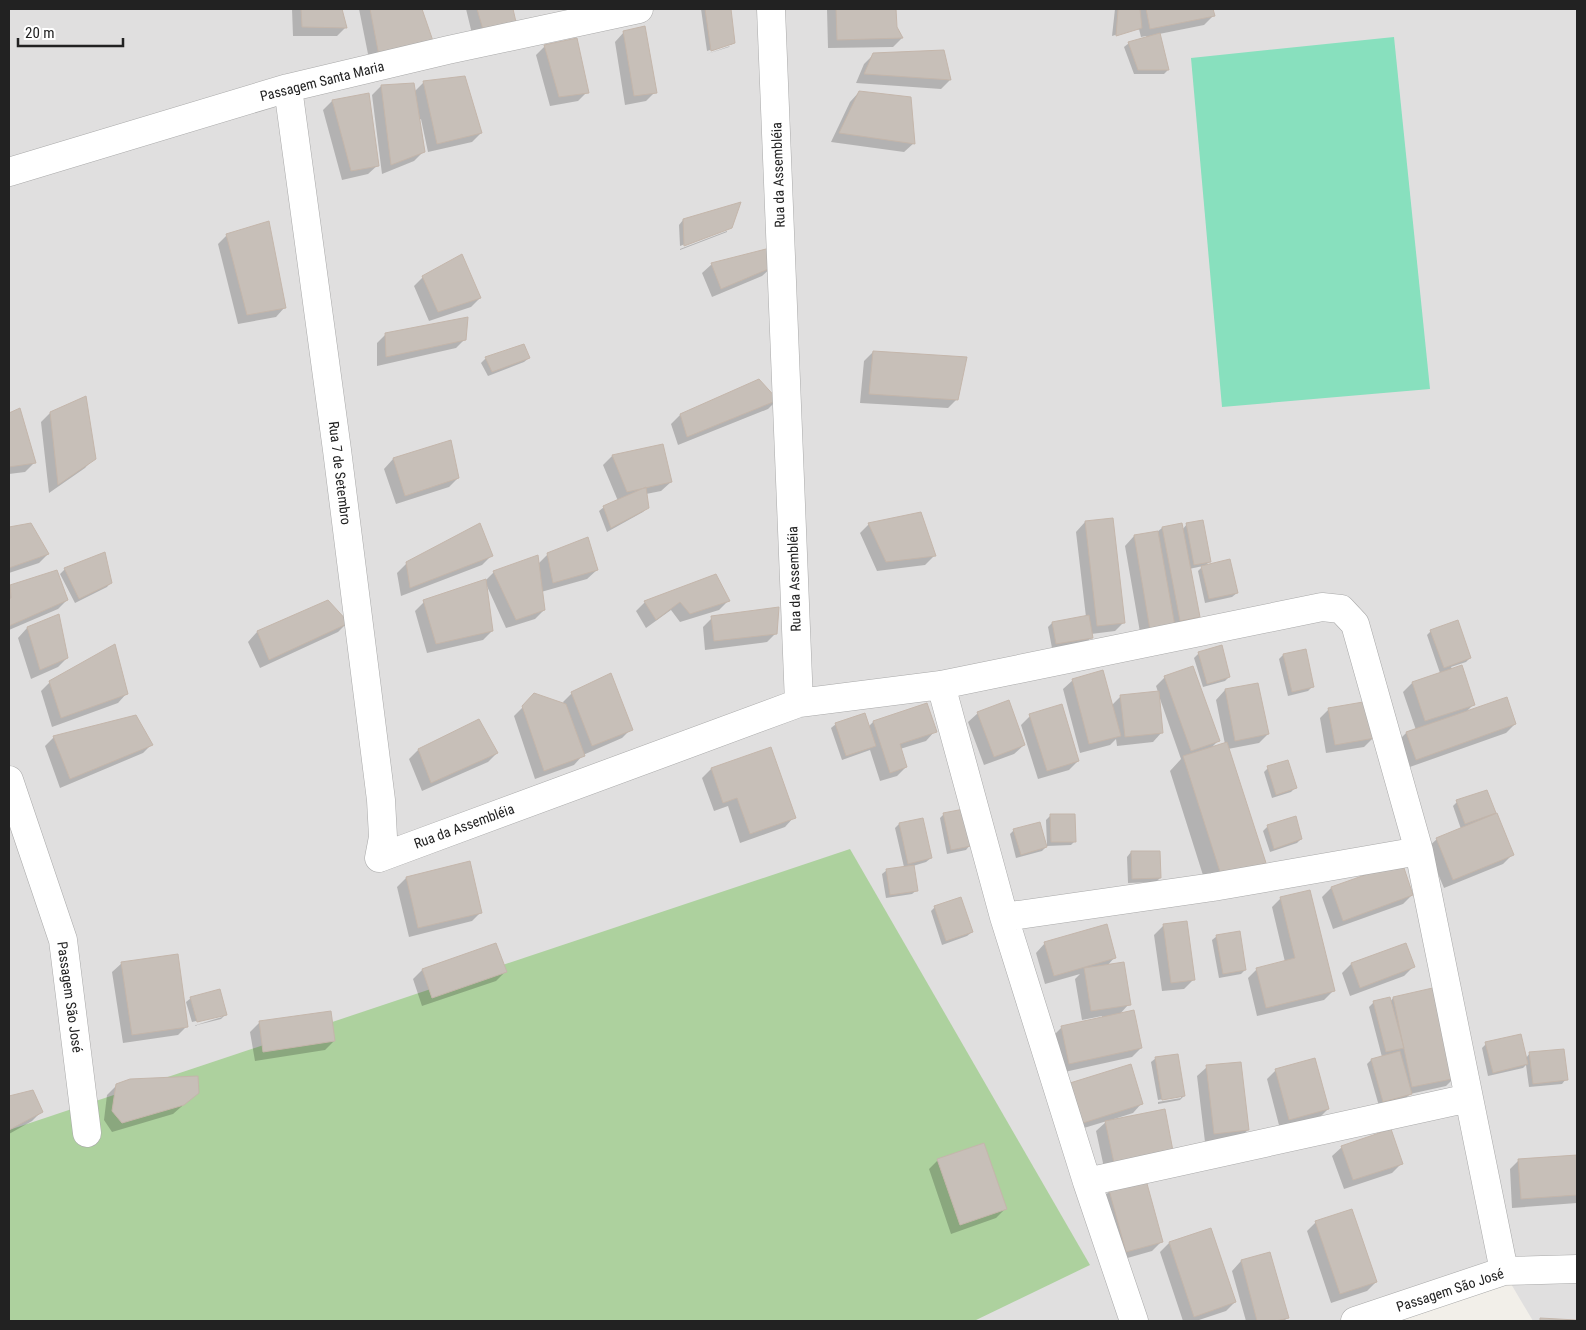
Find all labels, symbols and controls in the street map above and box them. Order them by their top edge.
scale bar [18,15,122,47]
text: 20 m [25,24,55,42]
street label: Passagem Santa Maria [258,58,386,104]
street label: Rua da Assembléia [768,122,788,228]
street label: Rua 7 de Setembro [326,420,354,526]
street label: Rua da Assembléia [784,526,804,632]
street label: Rua da Assembléia [412,800,516,852]
street label: Passagem São José [54,940,86,1054]
street label: Passagem São José [1394,1265,1506,1315]

